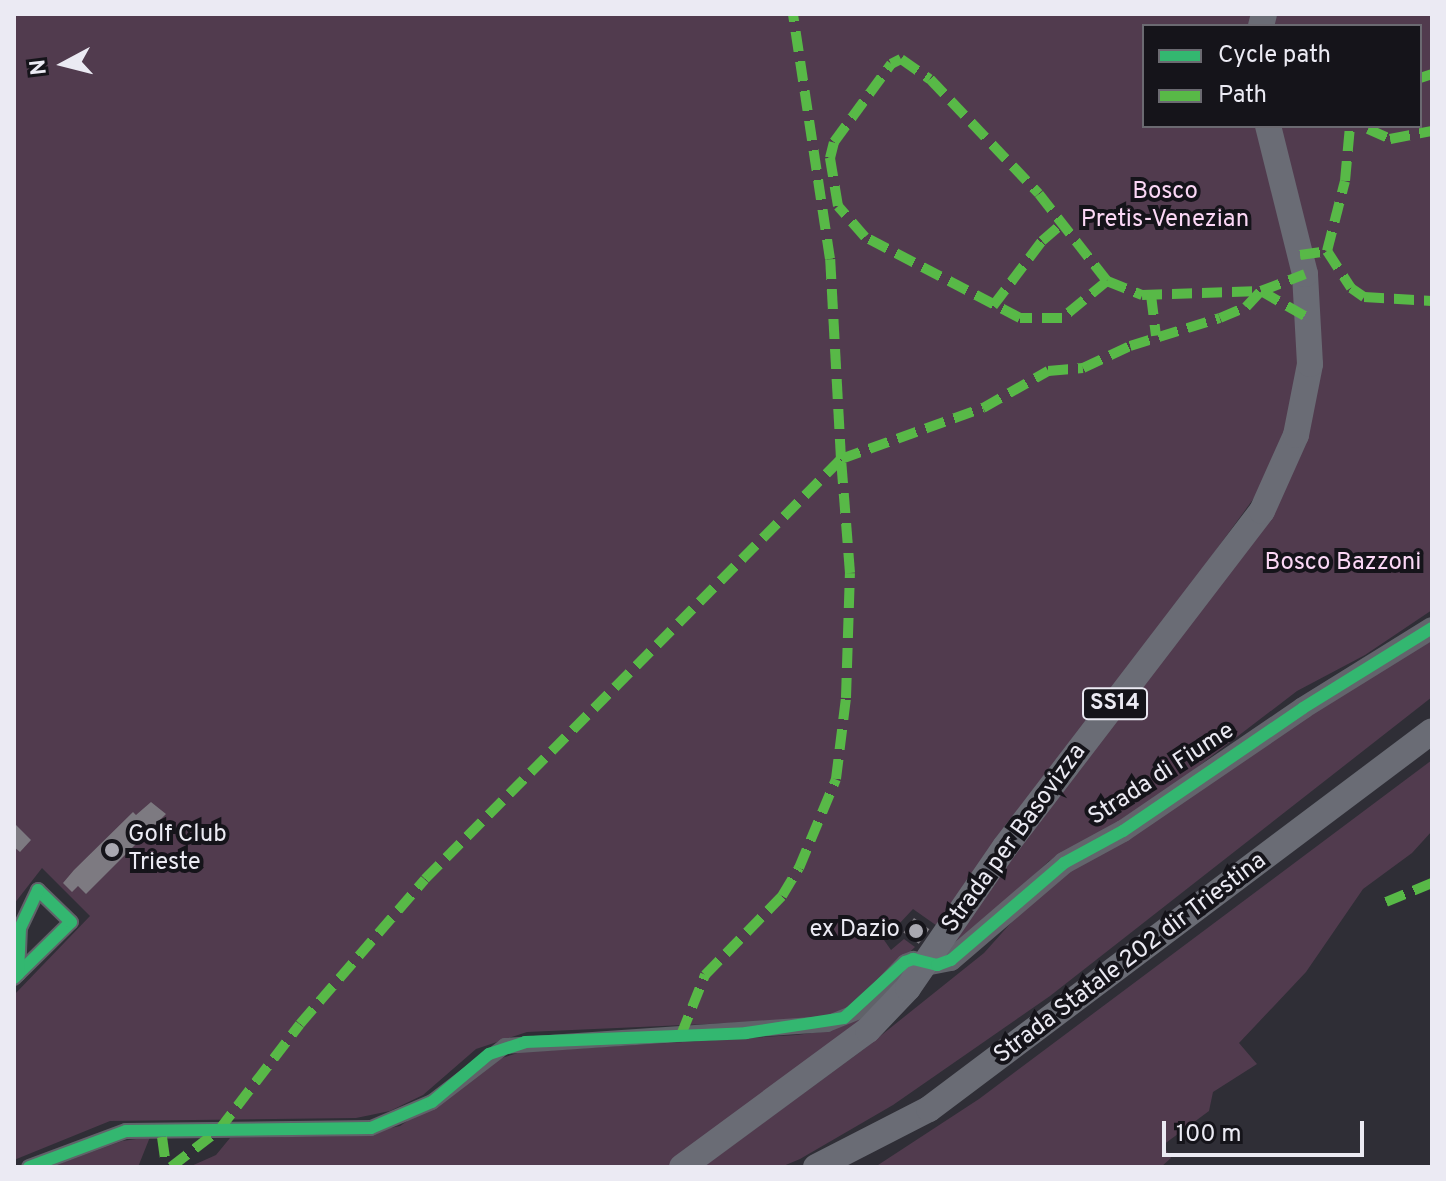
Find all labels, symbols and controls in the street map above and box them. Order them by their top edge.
north arrow [24,24,104,104]
legend [1142,24,1422,128]
text: Cycle path [1218,41,1331,71]
text: N [25,58,54,76]
text: Path [1218,81,1267,111]
park label: Bosco Pretis-Venezian [1081,179,1249,235]
park label: Bosco Bazzoni [1265,550,1421,578]
road number: SS14 [1081,686,1149,722]
street label: Strada di Fiume [1084,717,1240,833]
street label: Strada per Basovizza [937,739,1093,939]
place label: Golf Club Trieste [128,822,227,878]
marker: Golf Club Trieste [103,841,121,859]
street label: Strada Statale 202 dir Triestina [989,847,1273,1071]
place label: ex Dazio [810,917,900,945]
marker: ex Dazio [907,922,925,940]
scale bar [1166,1105,1368,1155]
text: 100 m [1176,1120,1242,1150]

